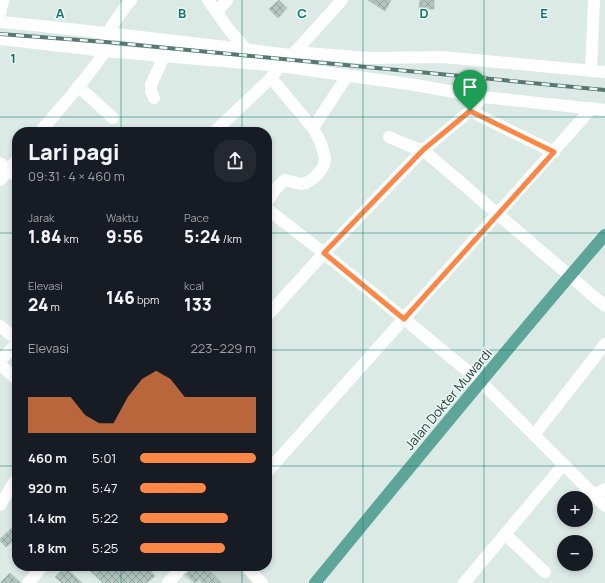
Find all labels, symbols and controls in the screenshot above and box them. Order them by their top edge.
text: A [56,4,65,22]
text: B [178,4,186,22]
text: C [297,4,307,22]
text: D [419,4,429,22]
text: E [540,4,548,22]
text: 1 [10,49,16,67]
pin [453,70,487,111]
icon: arrive [459,76,481,98]
text: Lari pagi [28,137,120,167]
button: share [214,140,256,182]
text: 09:31 · 4 × 460 m [28,167,125,185]
text: Jarak [28,210,55,225]
text: Waktu [106,210,138,225]
text: Pace [184,210,209,225]
text: 1.84 [28,225,62,248]
text: 9:56 [106,225,143,248]
text: 5:24 [184,225,220,248]
text: km [62,231,79,246]
text: /km [220,231,242,246]
text: Elevasi [28,278,63,293]
text: kcal [184,278,204,293]
text: 146 [106,286,135,309]
text: bpm [135,292,159,307]
text: 24 [28,293,48,316]
text: 133 [184,293,212,316]
text: m [48,299,60,314]
text: Elevasi [28,339,69,357]
text: 223–229 m [190,339,256,357]
street label: Jalan Dokter Muwardi [400,344,496,454]
text: 460 m [28,449,67,467]
text: 5:01 [92,449,116,467]
text: 920 m [28,479,67,497]
text: 5:47 [92,479,118,497]
map controls [557,491,593,571]
button: + [557,491,593,527]
text: 1.4 km [28,509,66,527]
text: 5:22 [92,509,118,527]
button: − [557,535,593,571]
text: 1.8 km [28,539,66,557]
text: 5:25 [92,539,118,557]

